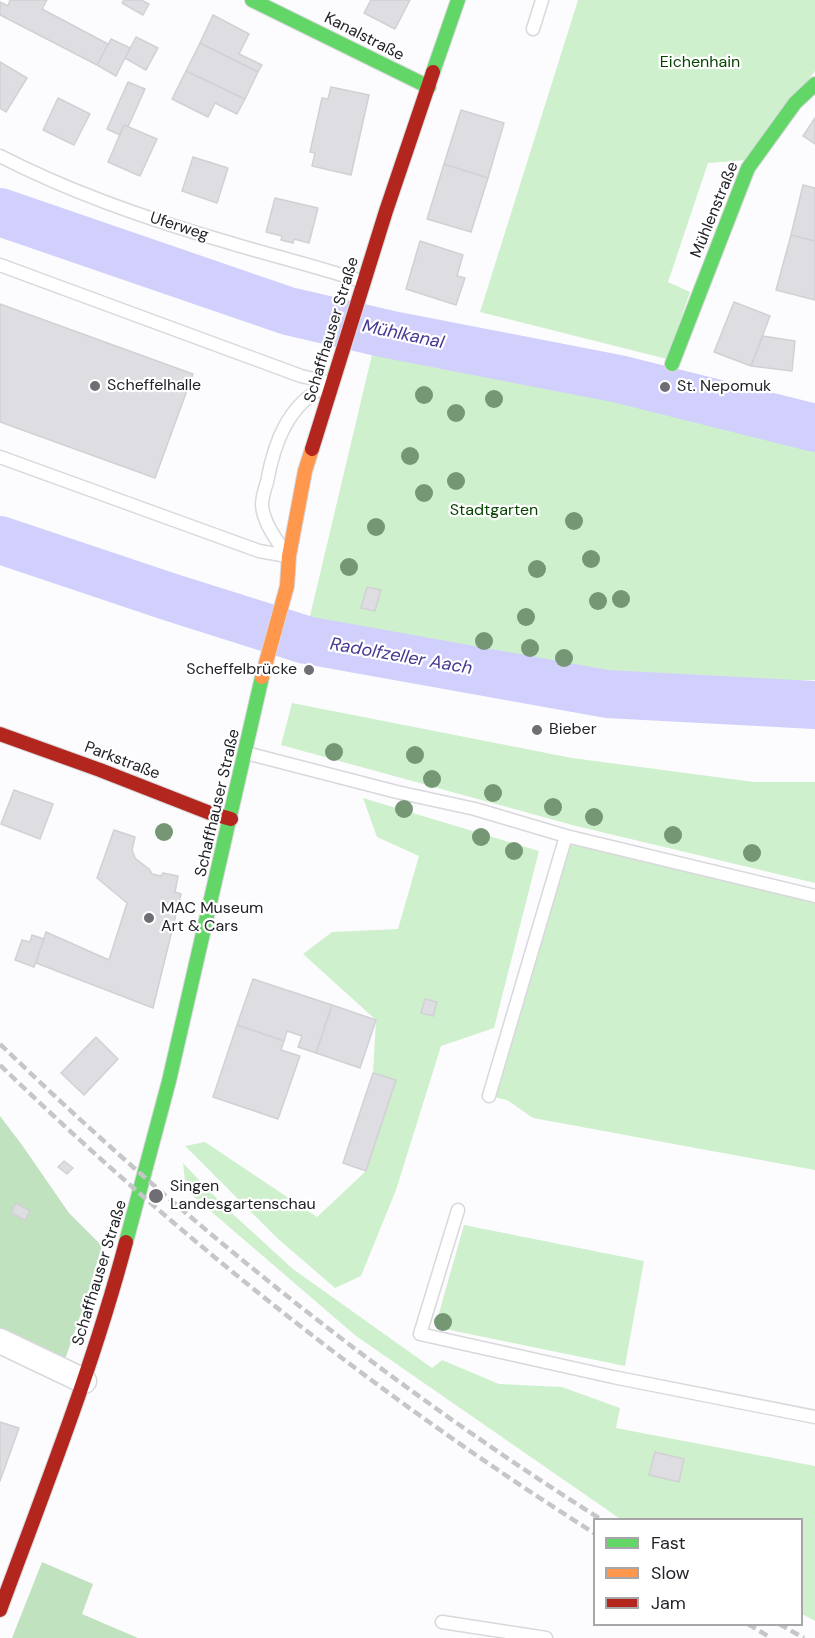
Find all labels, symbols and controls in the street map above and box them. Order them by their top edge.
street label: Kanalstraße [321,9,407,65]
park label: Eichenhain [660,53,740,73]
street label: Mühlenstraße [687,159,743,261]
street label: Uferweg [147,209,211,245]
street label: Schaffhauser Straße [301,255,363,405]
water label: Mühlkanal [360,316,446,354]
place label: Scheffelhalle [107,376,201,396]
place label: St. Nepomuk [677,377,771,397]
marker: Scheffelhalle [88,379,102,393]
marker: St. Nepomuk [658,380,672,394]
park label: Stadtgarten [450,501,538,521]
water label: Radolfzeller Aach [328,634,474,680]
place label: Scheffelbrücke [186,660,297,680]
marker: Scheffelbrücke [302,663,316,677]
place label: Bieber [549,720,597,740]
marker: Bieber [530,723,544,737]
street label: Schaffhauser Straße [192,727,244,879]
street label: Parkstraße [82,738,162,784]
place label: MAC Museum Art & Cars [161,899,263,937]
marker: MAC Museum Art & Cars [142,911,156,925]
place label: Singen Landesgartenschau [170,1177,316,1215]
marker: Singen Landesgartenschau [147,1187,165,1205]
street label: Schaffhauser Straße [69,1198,131,1348]
legend [593,1518,803,1626]
text: Fast [651,1531,686,1555]
text: Slow [651,1561,690,1585]
text: Jam [651,1591,686,1615]

